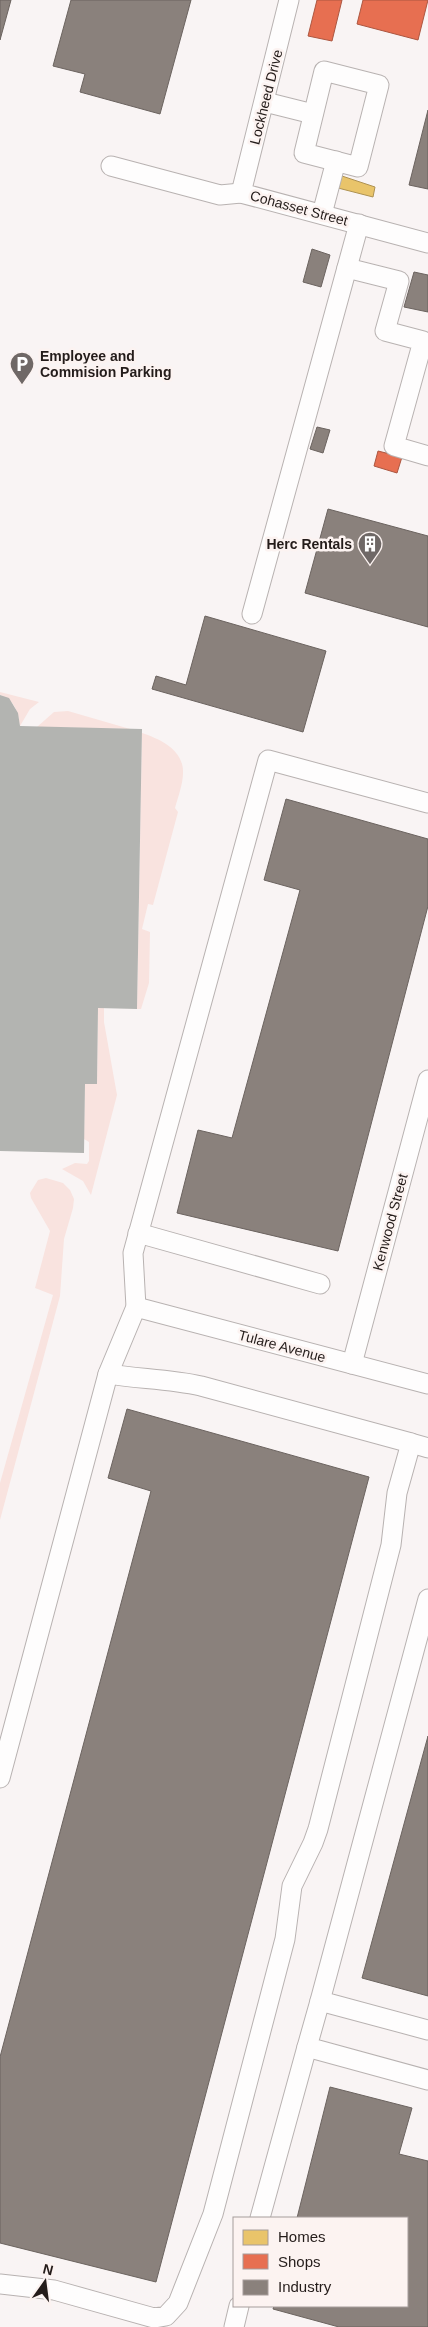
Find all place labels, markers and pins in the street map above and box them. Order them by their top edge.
place label: Employee and Commision Parking [40,348,171,380]
parking icon: Employee and Commision Parking [9,351,35,385]
building icon: Herc Rentals [357,531,383,565]
place label: Herc Rentals [266,536,352,552]

